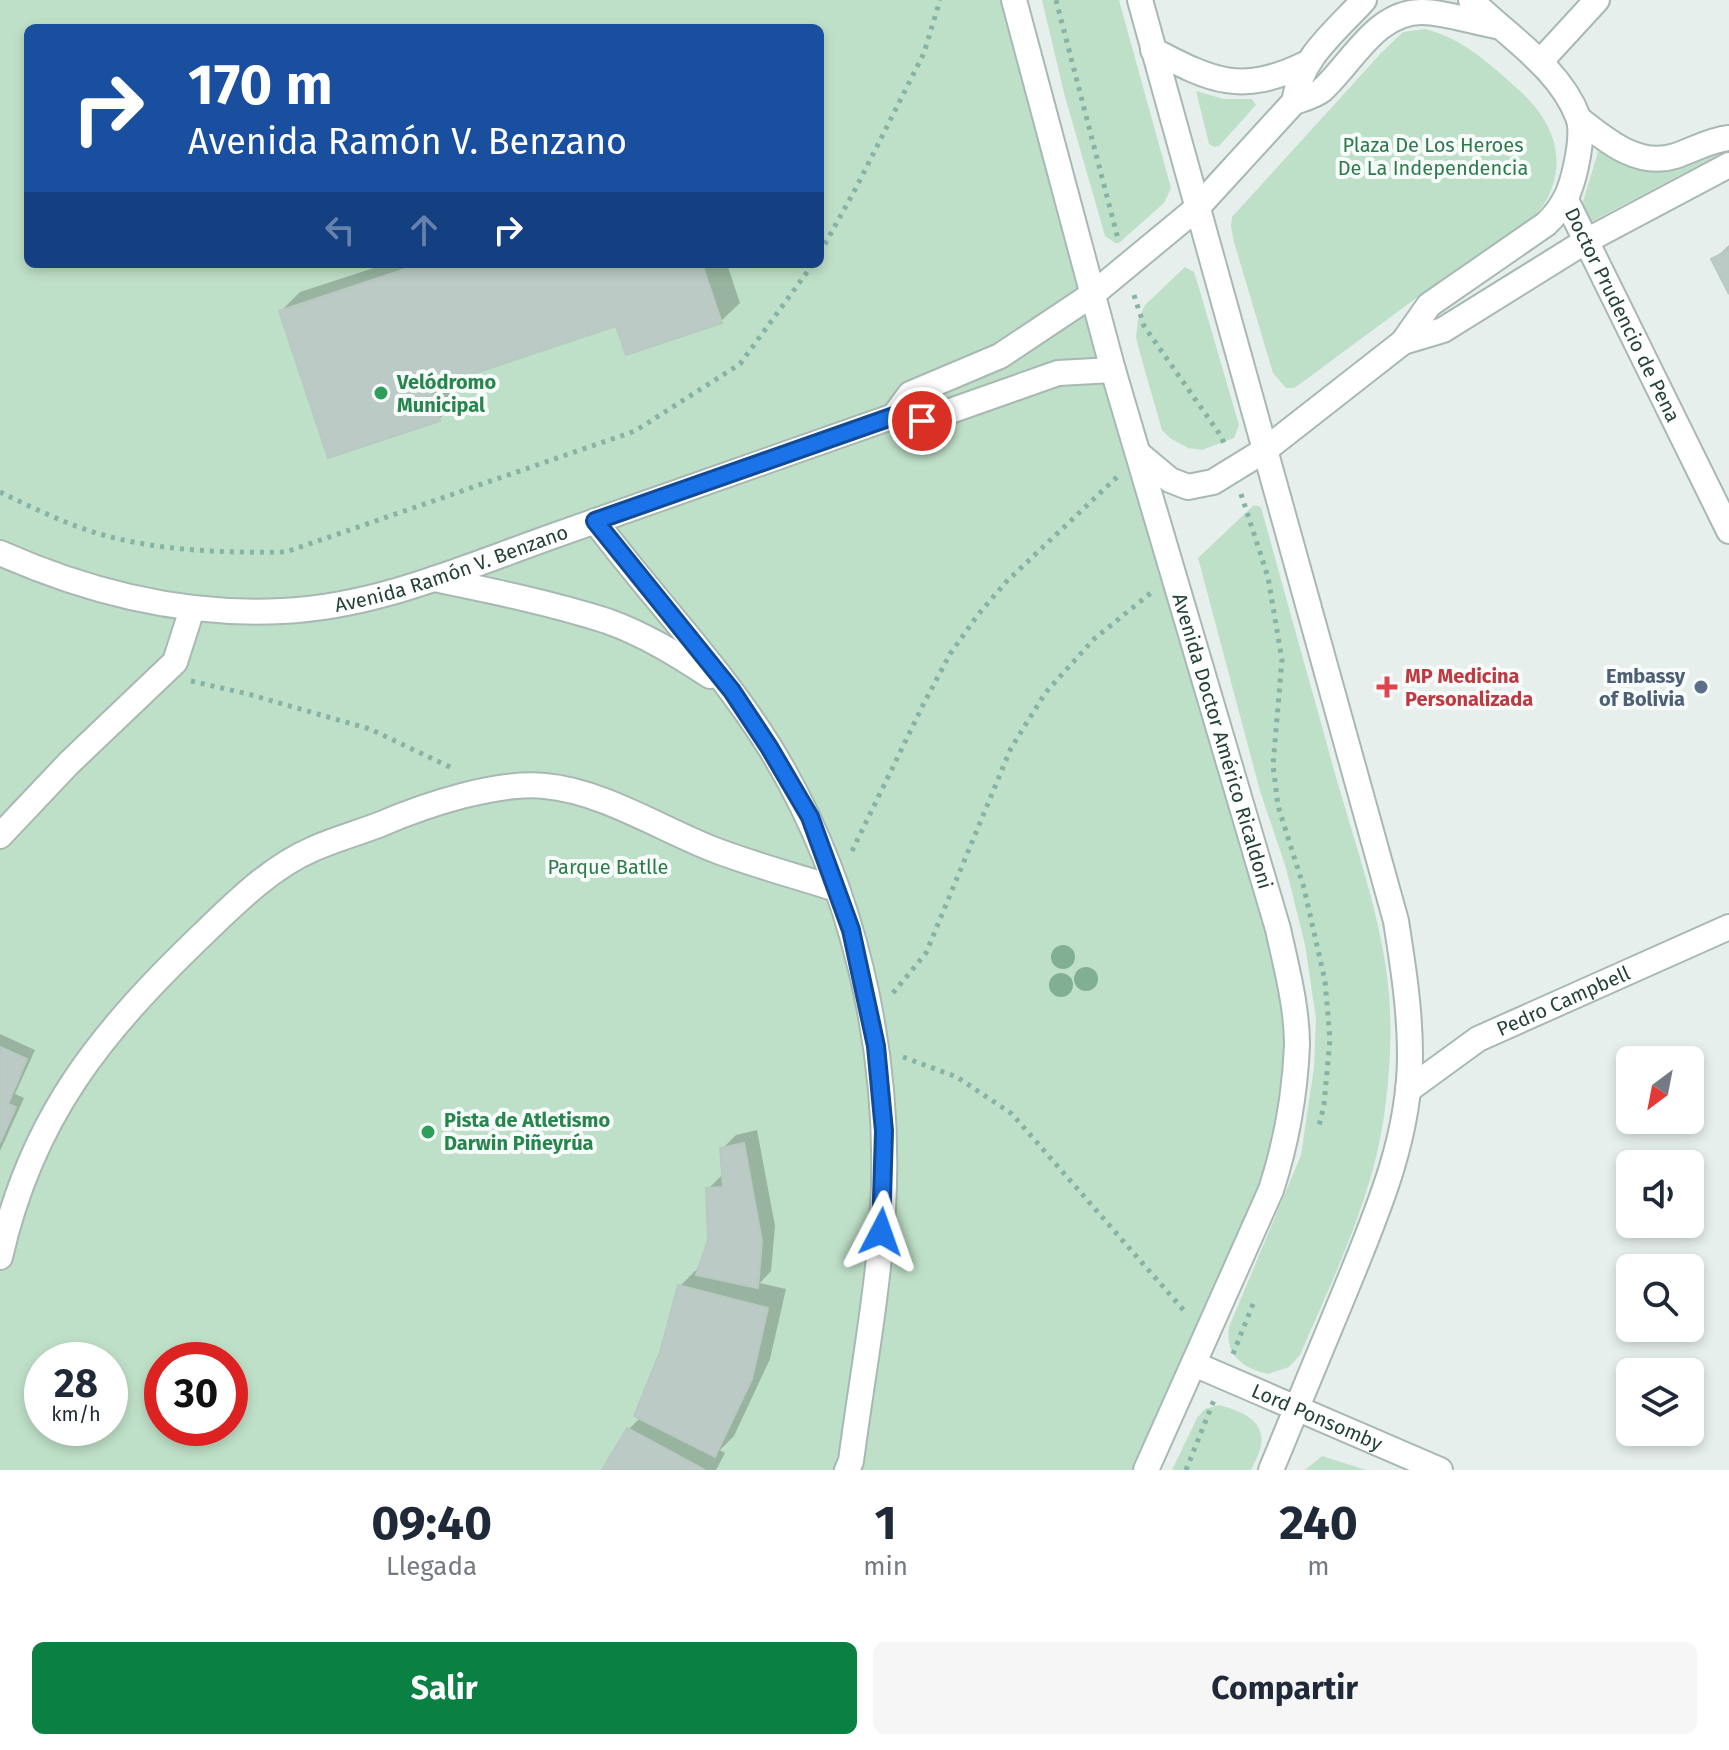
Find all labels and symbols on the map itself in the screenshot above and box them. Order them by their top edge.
park label: Plaza De Los Heroes De La Independencia [1338,133,1528,180]
street label: Doctor Prudencio de Pena [1560,204,1685,426]
place label: Velódromo Municipal [396,370,496,417]
marker: Velódromo Municipal [372,384,390,402]
pin [888,387,956,455]
street label: Avenida Ramón V. Benzano [333,520,571,617]
street label: Avenida Doctor Américo Ricaldoni [1168,590,1278,892]
place label: MP Medicina Personalizada [1405,664,1533,711]
place label: Embassy of Bolivia [1599,664,1686,711]
marker: MP Medicina Personalizada [1376,676,1398,698]
marker: Embassy of Bolivia [1692,678,1710,696]
park label: Parque Batlle [548,855,668,879]
street label: Pedro Campbell [1493,961,1634,1041]
north arrow [1616,1046,1704,1134]
place label: Pista de Atletismo Darwin Piñeyrúa [444,1108,610,1155]
marker: Pista de Atletismo Darwin Piñeyrúa [419,1123,437,1141]
position arrow [839,1190,923,1274]
speed limit sign: 30 [144,1342,248,1446]
street label: Lord Ponsomby [1248,1378,1386,1456]

